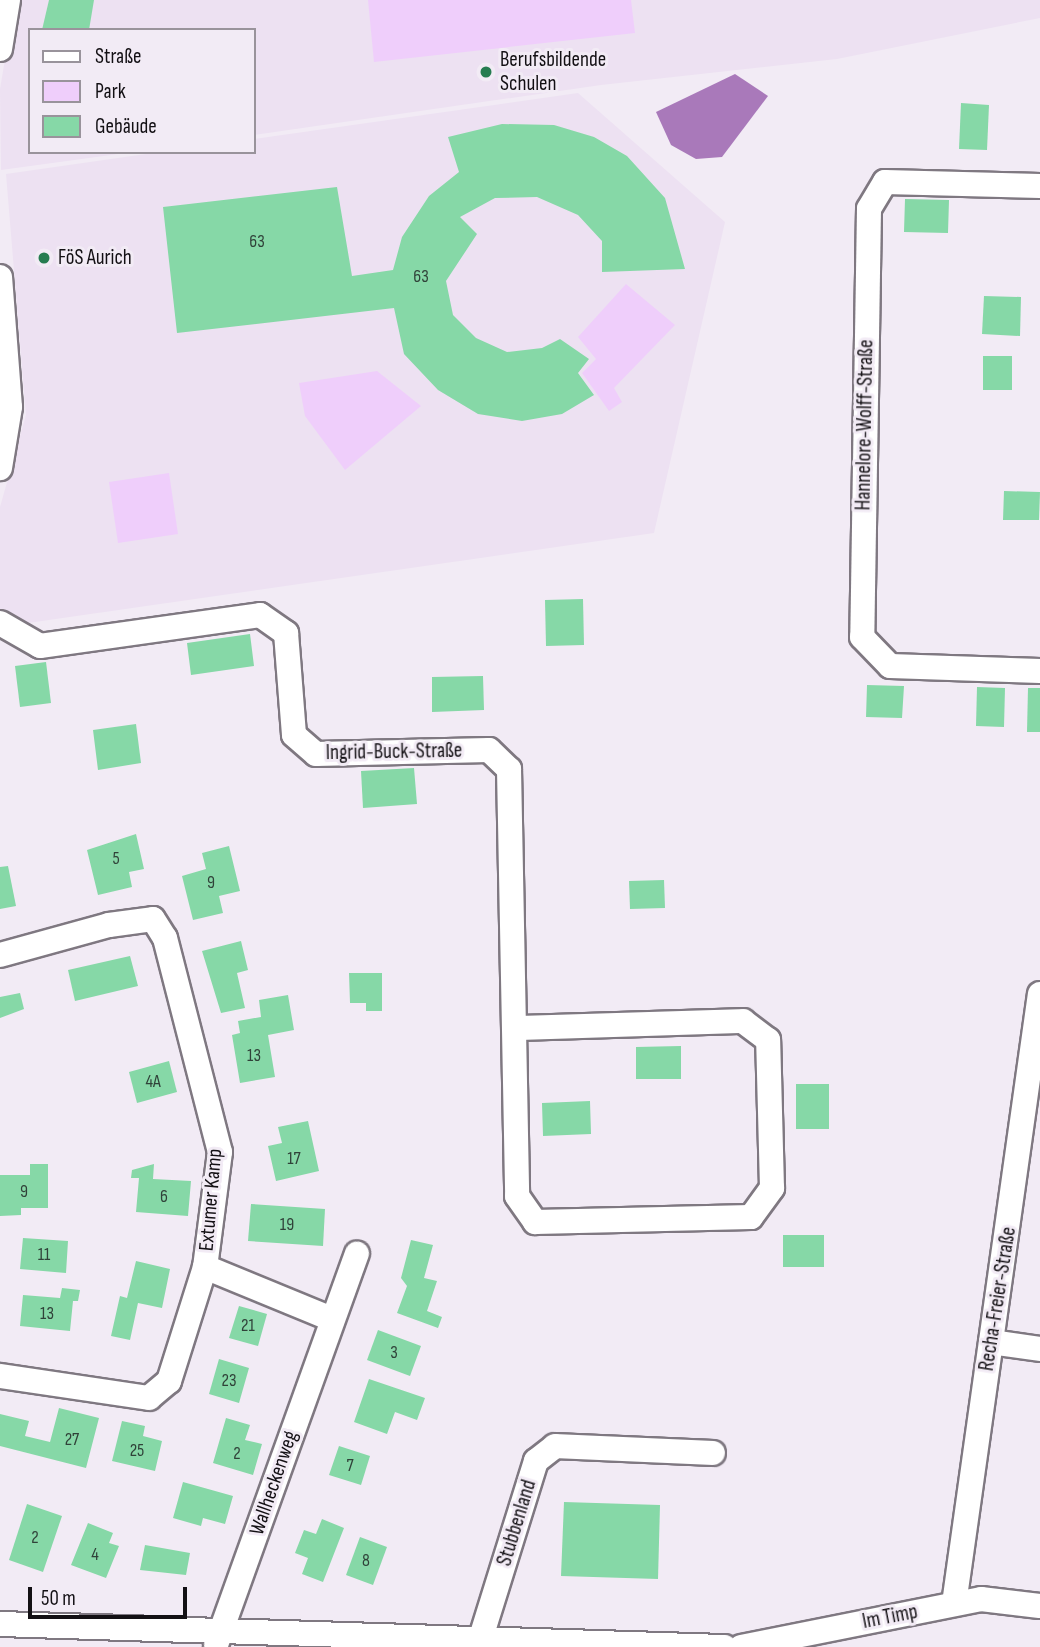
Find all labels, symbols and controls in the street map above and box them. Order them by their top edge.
legend [28,28,256,154]
text: Straße [95,44,141,69]
place label: Berufsbildende Schulen [500,47,606,97]
marker: Berufsbildende Schulen [478,64,494,80]
text: Park [95,79,126,104]
text: Gebäude [95,114,157,139]
house number: 63 [249,231,265,253]
place label: FöS Aurich [58,245,132,271]
marker: FöS Aurich [36,250,52,266]
house number: 63 [413,266,429,288]
street label: Hannelore-Wolff-Straße [851,339,879,511]
street label: Ingrid-Buck-Straße [326,738,462,766]
house number: 5 [112,848,120,870]
house number: 9 [207,872,215,894]
house number: 13 [247,1045,261,1067]
house number: 4A [145,1071,161,1093]
street label: Extumer Kamp [194,1148,228,1252]
house number: 17 [287,1148,301,1170]
house number: 9 [20,1181,28,1203]
house number: 6 [160,1186,168,1208]
house number: 19 [280,1214,294,1236]
street label: Recha-Freier-Straße [974,1225,1022,1373]
house number: 11 [38,1244,50,1266]
house number: 13 [40,1303,54,1325]
house number: 21 [241,1315,255,1337]
house number: 3 [390,1342,398,1364]
house number: 23 [222,1370,236,1392]
street label: Wallheckenweg [244,1428,304,1538]
house number: 27 [65,1429,79,1451]
house number: 25 [130,1440,144,1462]
house number: 2 [233,1443,241,1465]
house number: 7 [346,1455,354,1477]
street label: Stubbenland [492,1477,542,1569]
house number: 2 [31,1527,39,1549]
house number: 4 [91,1544,99,1566]
house number: 8 [362,1550,370,1572]
scale bar [32,1574,191,1618]
text: 50 m [41,1586,76,1611]
street label: Im Timp [860,1599,920,1635]

